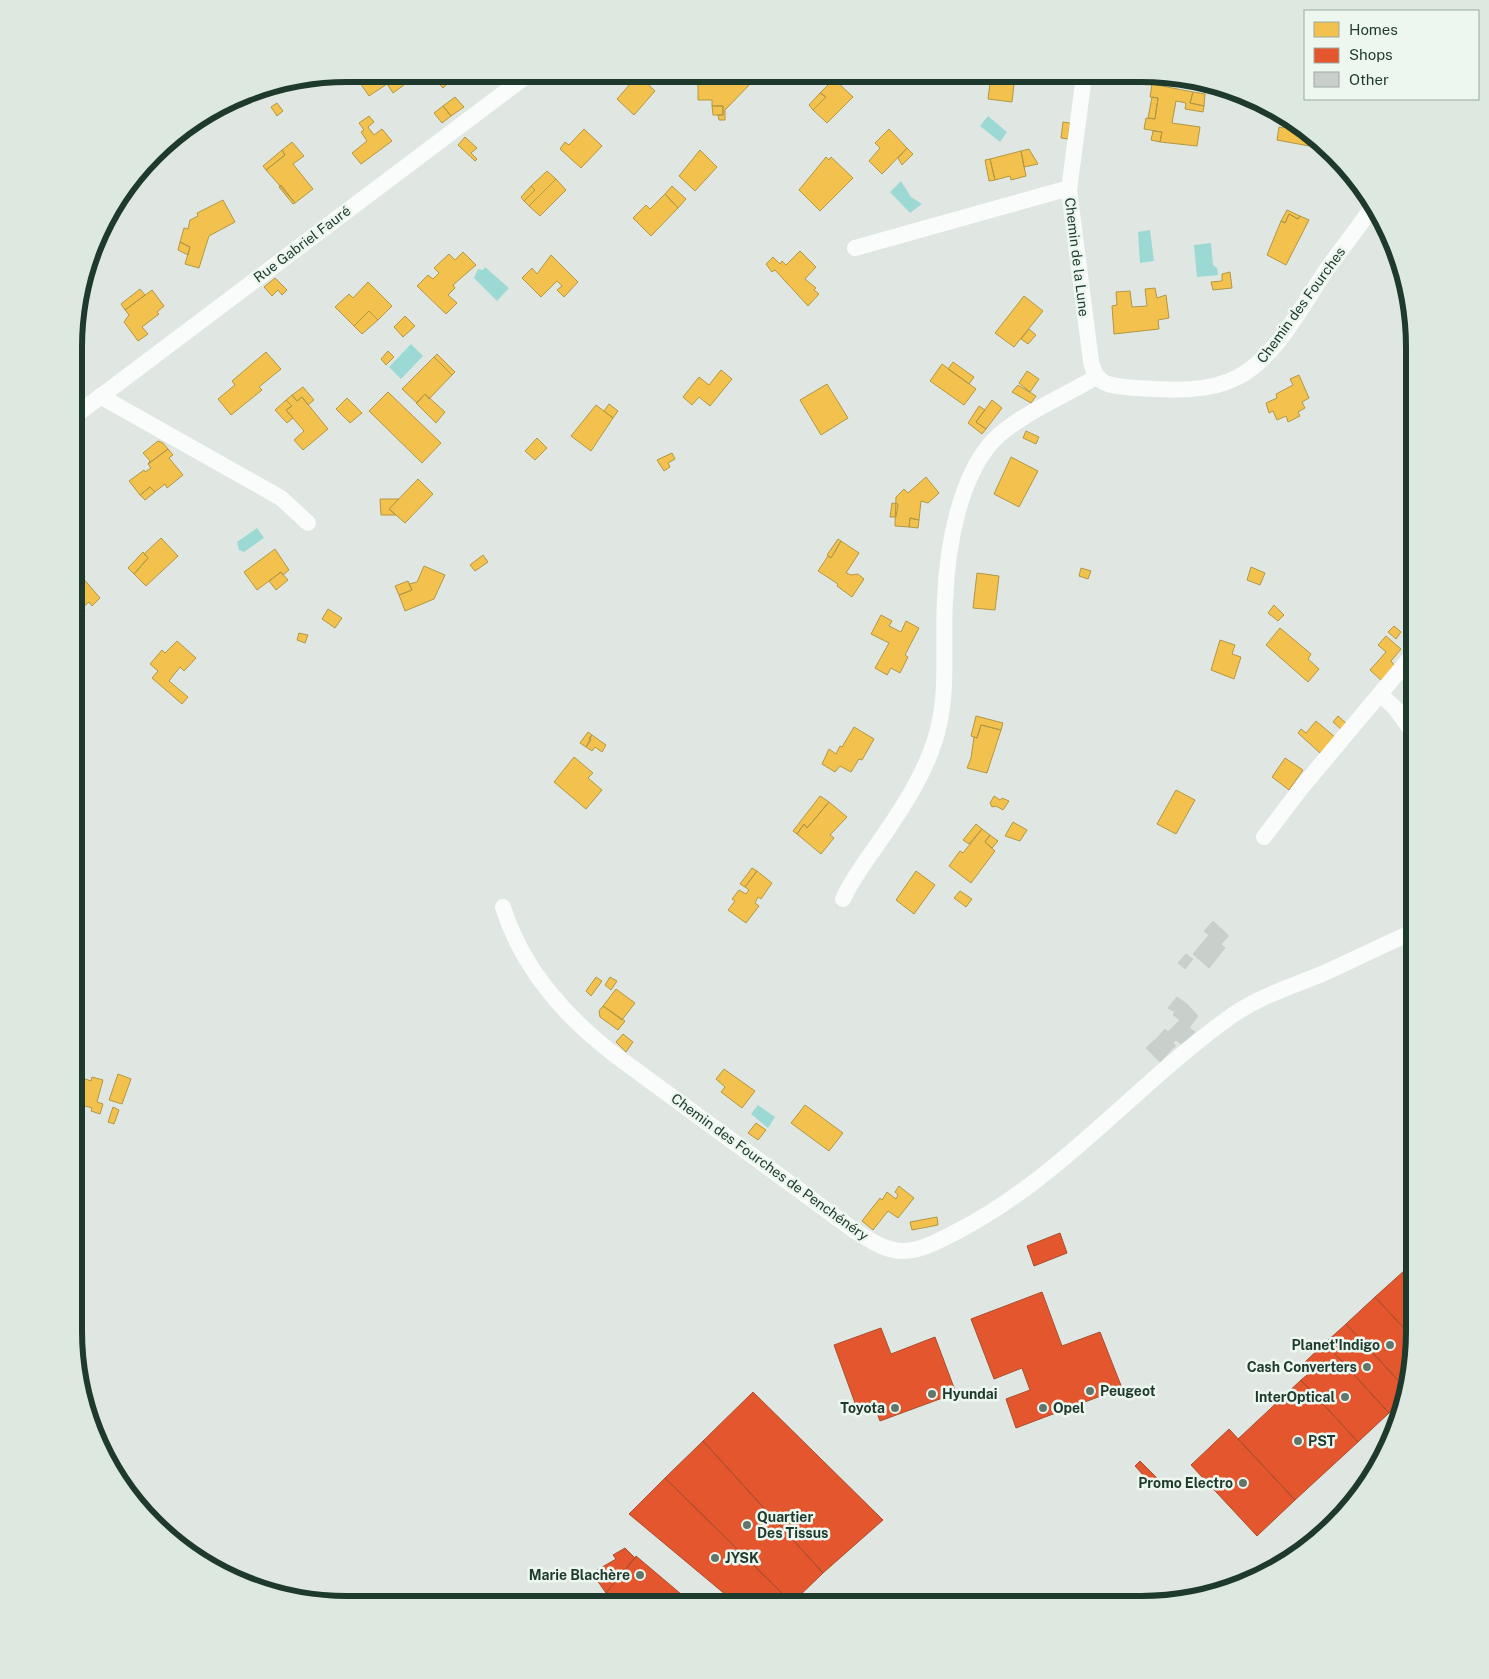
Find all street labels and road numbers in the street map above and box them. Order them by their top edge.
street label: Chemin de la Lune [1062,197,1092,318]
street label: Rue Gabriel Fauré [250,202,354,286]
street label: Chemin des Fourches [1254,244,1348,366]
street label: Chemin des Fourches de Penchénéry [668,1090,872,1244]

